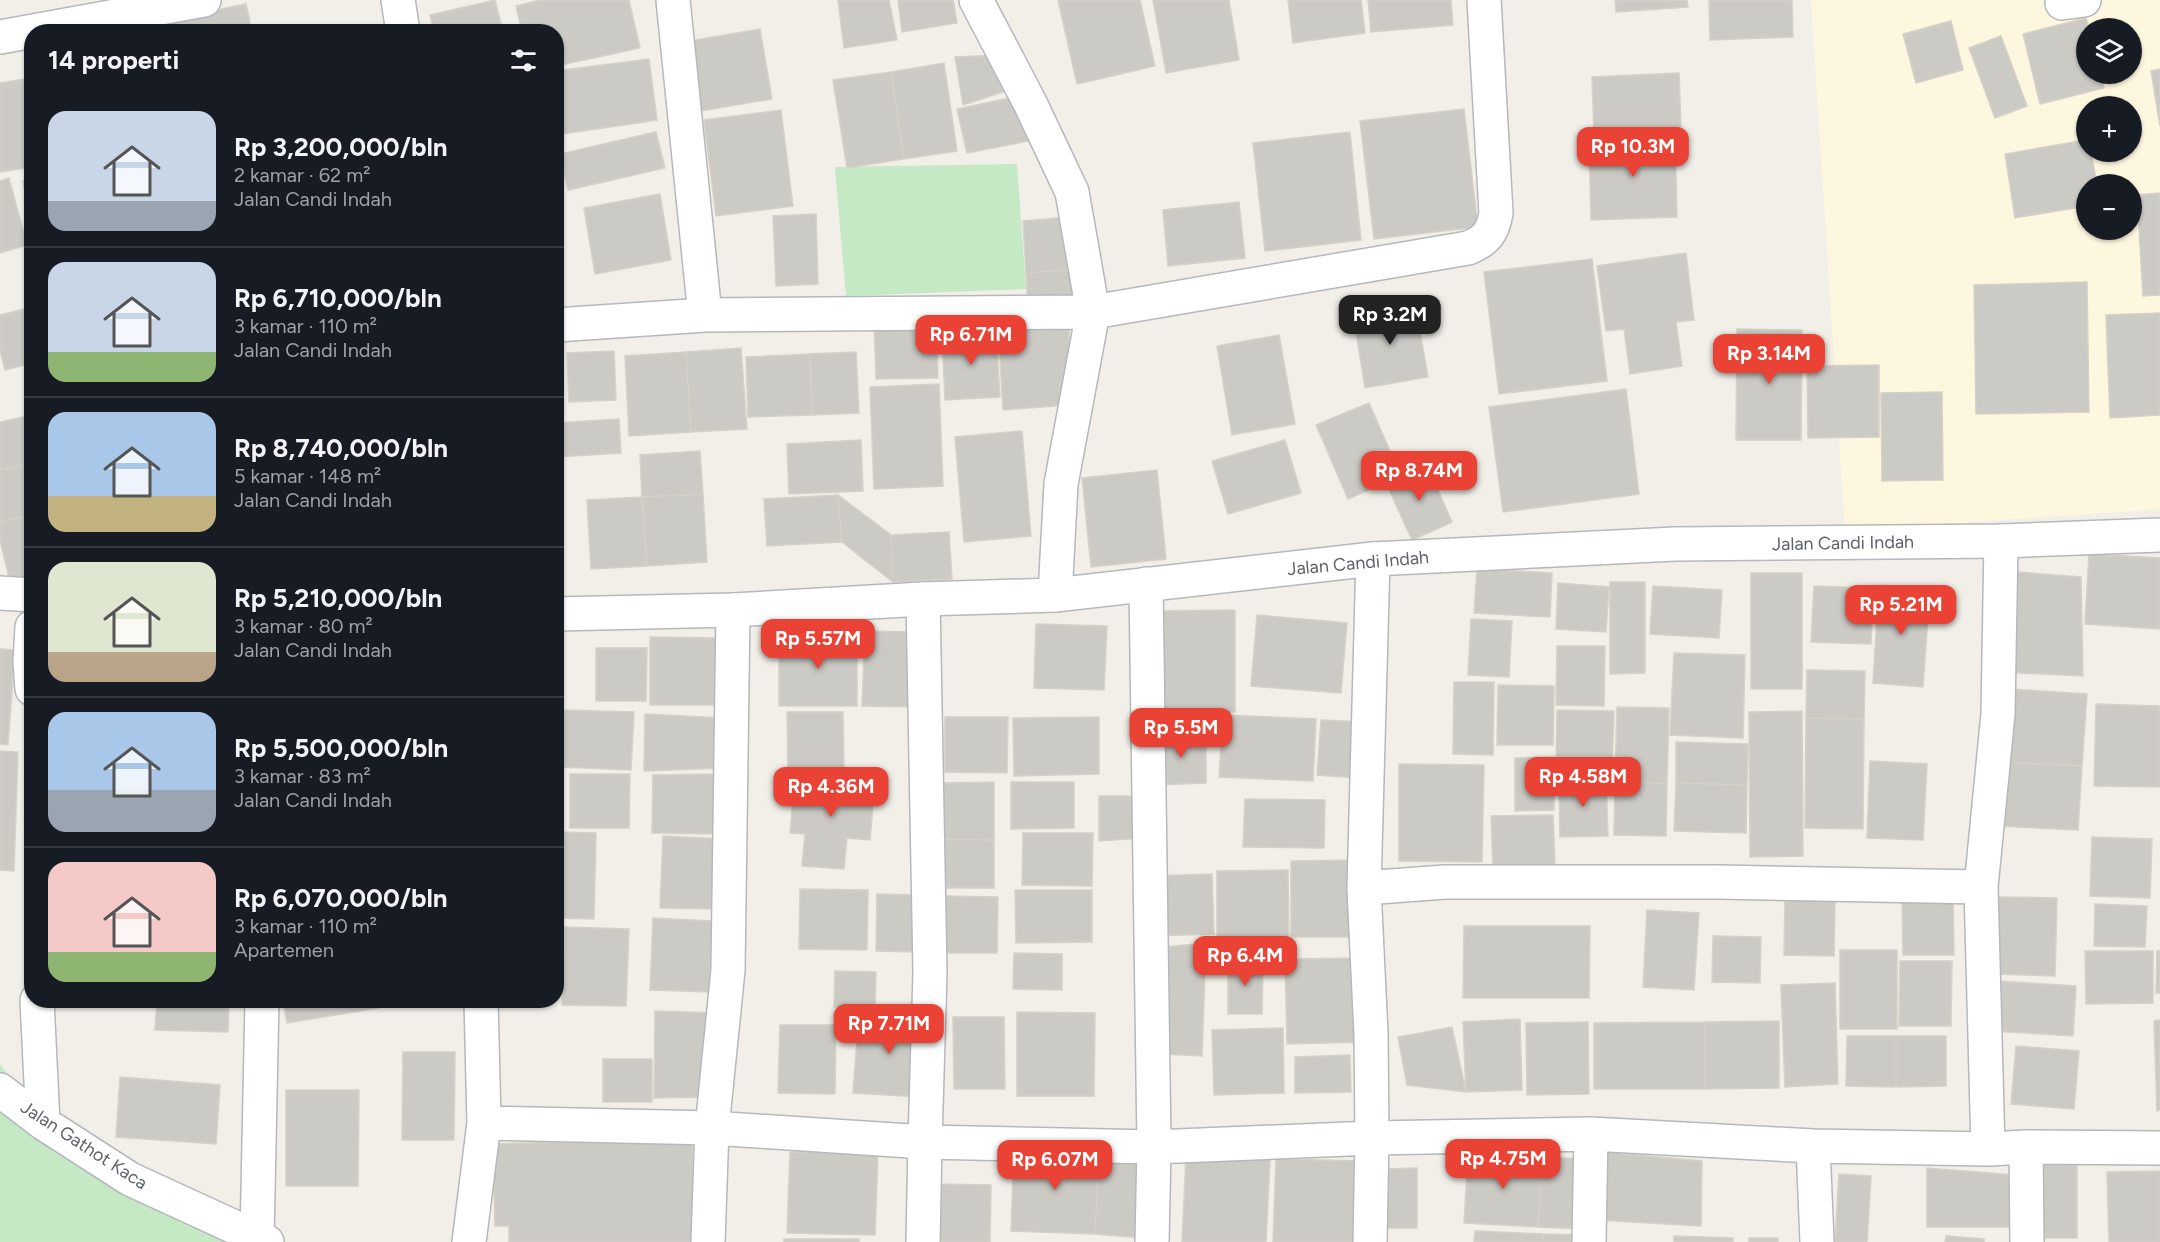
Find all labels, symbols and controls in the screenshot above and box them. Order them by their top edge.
map controls [2076,18,2142,240]
button: layers [2076,18,2142,84]
text: 14 properti [48,44,179,76]
icon: filters [507,44,540,77]
button: + [2076,96,2142,162]
pin: Rp 10.3M [1571,127,1695,178]
text: Rp 3,200,000/bln [234,131,448,163]
text: Rp 10.3M [1591,134,1675,158]
icon: home [96,135,168,207]
text: 2 kamar · 62 m² [234,163,370,187]
button: − [2076,174,2142,240]
text: Jalan Candi Indah [234,187,392,211]
text: Rp 6,710,000/bln [234,282,442,314]
icon: home [96,286,168,358]
pin: Rp 3.2M [1335,295,1445,346]
text: Rp 3.2M [1353,302,1427,326]
text: 3 kamar · 110 m² [234,314,377,338]
pin: Rp 6.71M [909,315,1033,366]
text: Rp 6.71M [930,322,1012,346]
pin: Rp 3.14M [1707,334,1831,385]
text: Jalan Candi Indah [234,338,392,362]
text: Rp 3.14M [1727,341,1811,365]
text: Rp 8,740,000/bln [234,432,448,464]
icon: home [96,436,168,508]
pin: Rp 8.74M [1357,451,1481,502]
text: Rp 8.74M [1375,458,1463,482]
text: 5 kamar · 148 m² [234,464,381,488]
text: Jalan Candi Indah [234,488,392,512]
street label: Jalan Candi Indah [1772,531,1914,555]
street label: Jalan Candi Indah [1286,546,1430,580]
text: Rp 5,210,000/bln [234,582,442,614]
pin: Rp 5.21M [1839,585,1963,636]
icon: home [96,586,168,658]
text: Rp 5.21M [1859,592,1943,616]
text: 3 kamar · 80 m² [234,614,373,638]
pin: Rp 5.57M [756,619,880,670]
text: Rp 5.57M [775,626,861,650]
text: Jalan Candi Indah [234,638,392,662]
pin: Rp 5.5M [1126,708,1236,759]
text: Rp 5.5M [1143,715,1219,739]
text: Rp 5,500,000/bln [234,732,448,764]
icon: home [96,736,168,808]
pin: Rp 4.58M [1521,757,1645,808]
text: 3 kamar · 83 m² [234,764,371,788]
text: Rp 4.58M [1539,764,1627,788]
pin: Rp 4.36M [769,767,893,818]
text: Rp 4.36M [787,774,875,798]
text: Jalan Candi Indah [234,788,392,812]
text: Rp 6,070,000/bln [234,882,448,914]
icon: home [96,886,168,958]
text: 3 kamar · 110 m² [234,914,377,938]
pin: Rp 6.4M [1190,936,1300,987]
text: Apartemen [234,938,334,962]
text: Rp 6.4M [1207,943,1283,967]
pin: Rp 7.71M [827,1004,951,1055]
text: Rp 7.71M [848,1011,930,1035]
street label: Jalan Gathot Kaca [17,1096,151,1194]
pin: Rp 4.75M [1441,1139,1565,1190]
pin: Rp 6.07M [993,1140,1117,1191]
text: Rp 4.75M [1459,1146,1547,1170]
text: Rp 6.07M [1011,1147,1099,1171]

